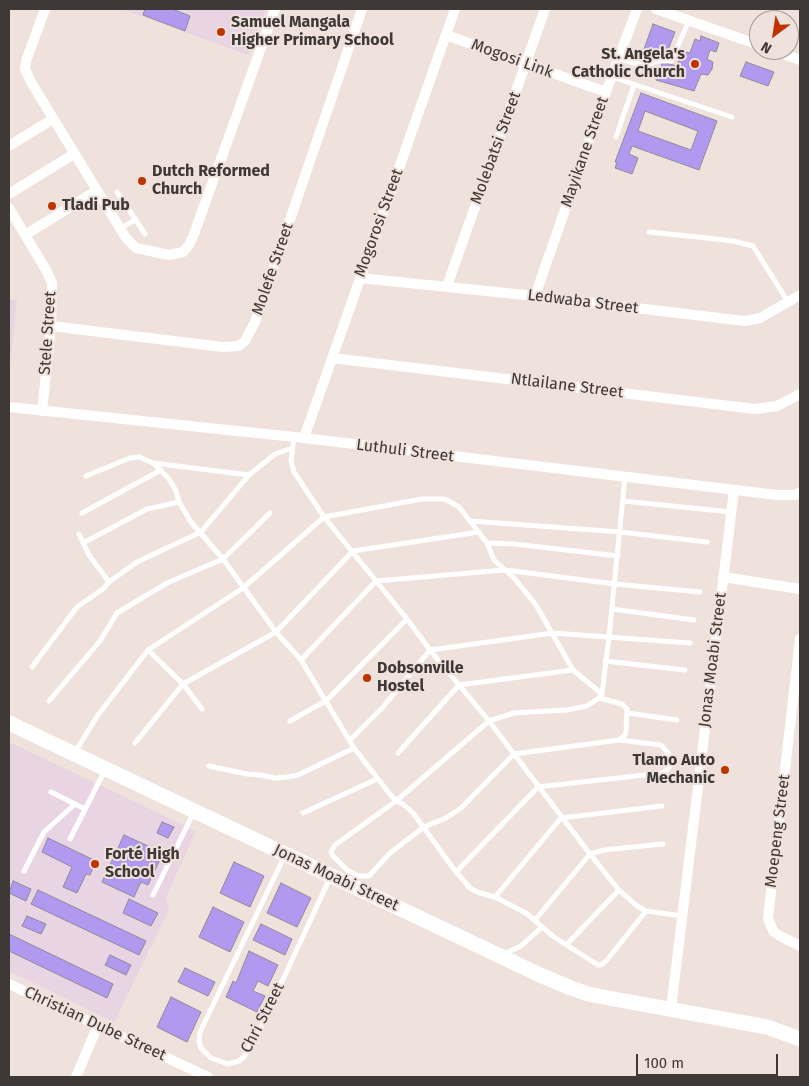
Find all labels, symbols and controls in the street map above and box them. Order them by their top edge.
north arrow [749,10,799,60]
place label: Samuel Mangala Higher Primary School [231,13,394,51]
marker: Samuel Mangala Higher Primary School [215,26,227,38]
street label: Mogosi Link [469,35,555,83]
text: N [758,38,775,57]
place label: St. Angela's Catholic Church [571,45,685,83]
marker: St. Angela's Catholic Church [689,58,701,70]
street label: Molebatsi Street [467,89,525,207]
street label: Mayikane Street [557,94,613,210]
place label: Dutch Reformed Church [152,162,270,200]
street label: Mogorosi Street [351,166,407,280]
marker: Dutch Reformed Church [136,175,148,187]
place label: Tladi Pub [62,196,130,216]
marker: Tladi Pub [46,200,58,212]
street label: Molefe Street [248,220,298,318]
street label: Ledwaba Street [526,286,640,318]
street label: Stele Street [35,290,61,376]
street label: Ntlailane Street [510,370,624,402]
street label: Luthuli Street [355,435,455,467]
street label: Jonas Moabi Street [695,591,731,729]
place label: Dobsonville Hostel [377,659,463,697]
marker: Dobsonville Hostel [361,672,373,684]
place label: Tlamo Auto Mechanic [633,751,715,789]
marker: Tlamo Auto Mechanic [719,764,731,776]
street label: Moepeng Street [762,773,794,889]
street label: Jonas Moabi Street [270,841,402,915]
place label: Forté High School [105,845,180,883]
marker: Forté High School [89,858,101,870]
street label: Chri Street [237,980,289,1056]
street label: Christian Dube Street [21,983,169,1065]
scale bar [639,1044,782,1076]
text: 100 m [644,1054,684,1072]

